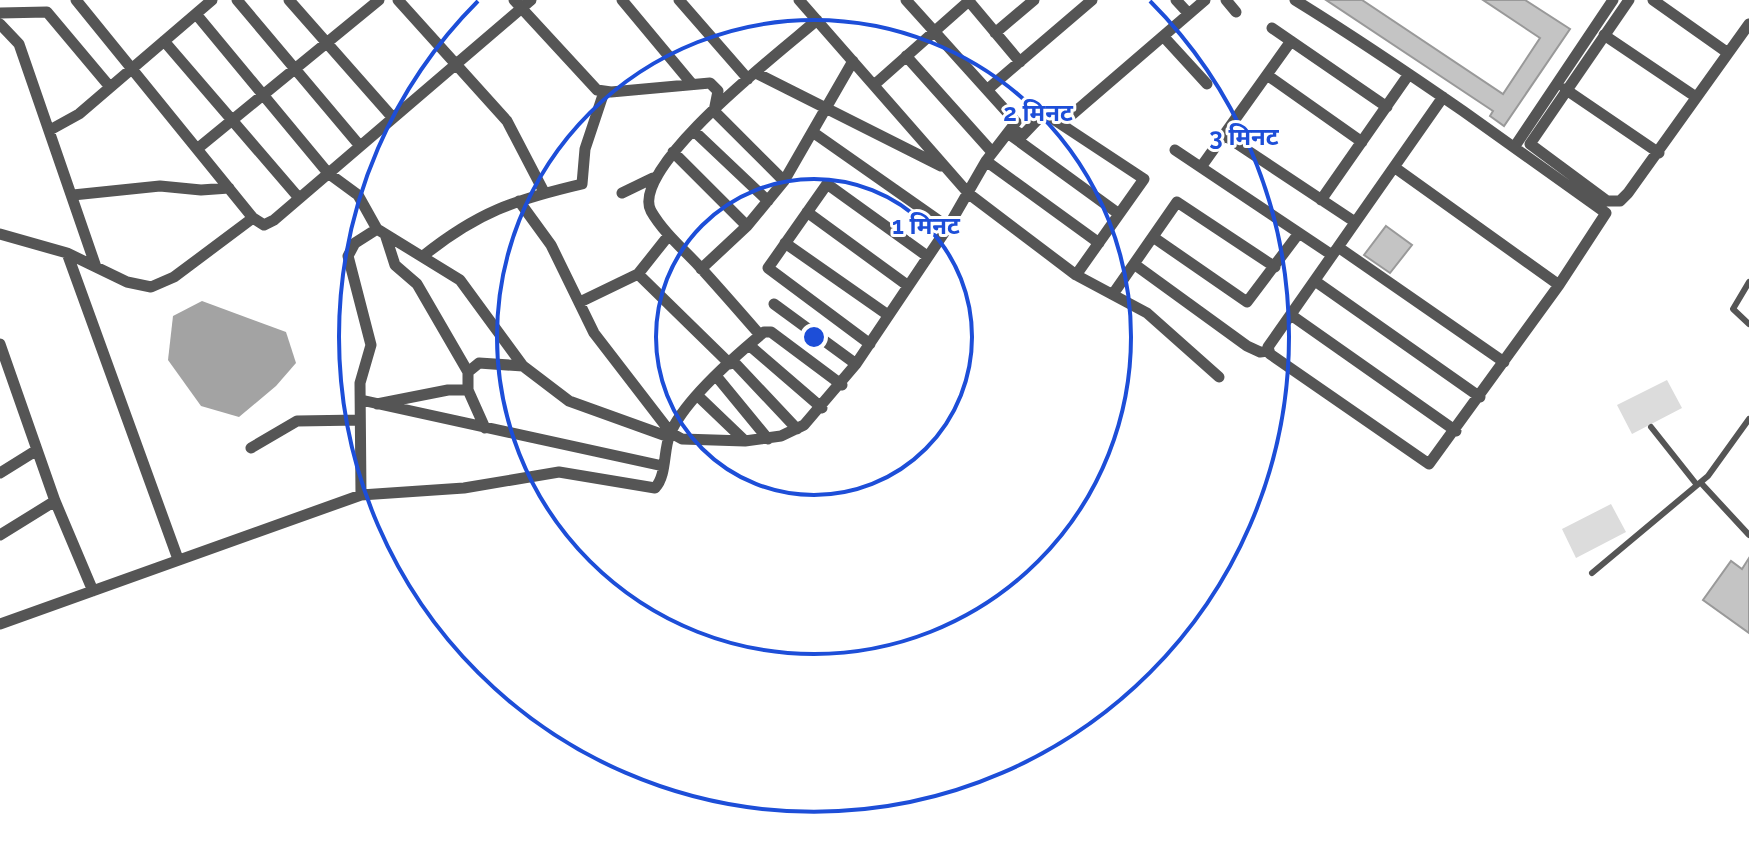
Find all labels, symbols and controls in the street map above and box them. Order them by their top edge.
text: 2 मिनट [1003,98,1074,127]
text: 3 मिनट [1209,122,1280,151]
text: 1 मिनट [892,211,961,240]
centre of rings [800,323,828,351]

